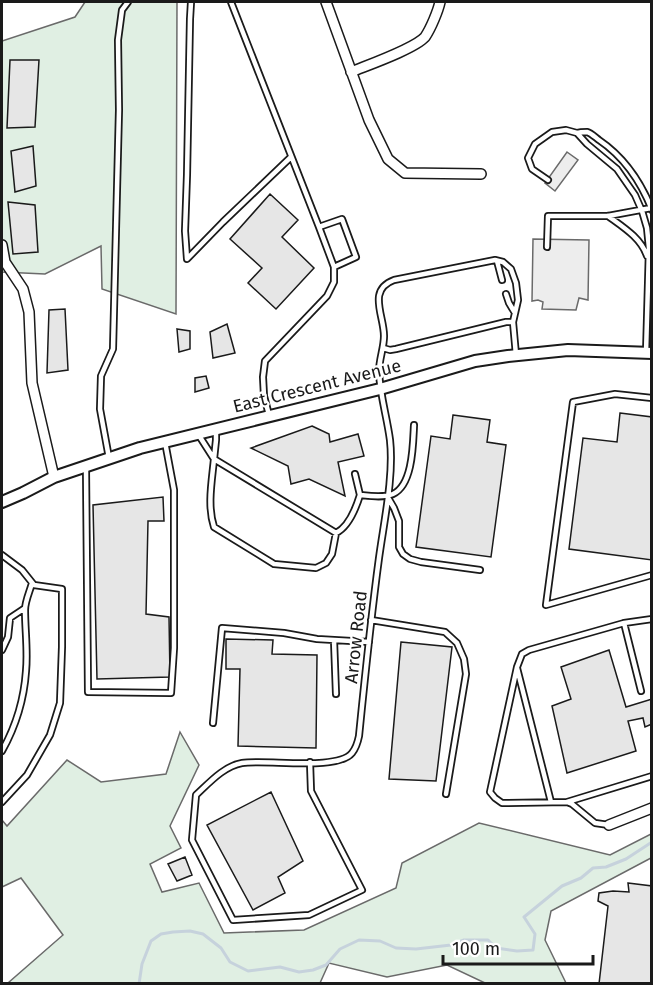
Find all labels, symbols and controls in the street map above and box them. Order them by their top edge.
street label: East Crescent Avenue [231,354,403,418]
street label: Arrow Road [340,589,372,685]
scale bar [443,928,593,966]
text: 100 m [452,938,500,960]

